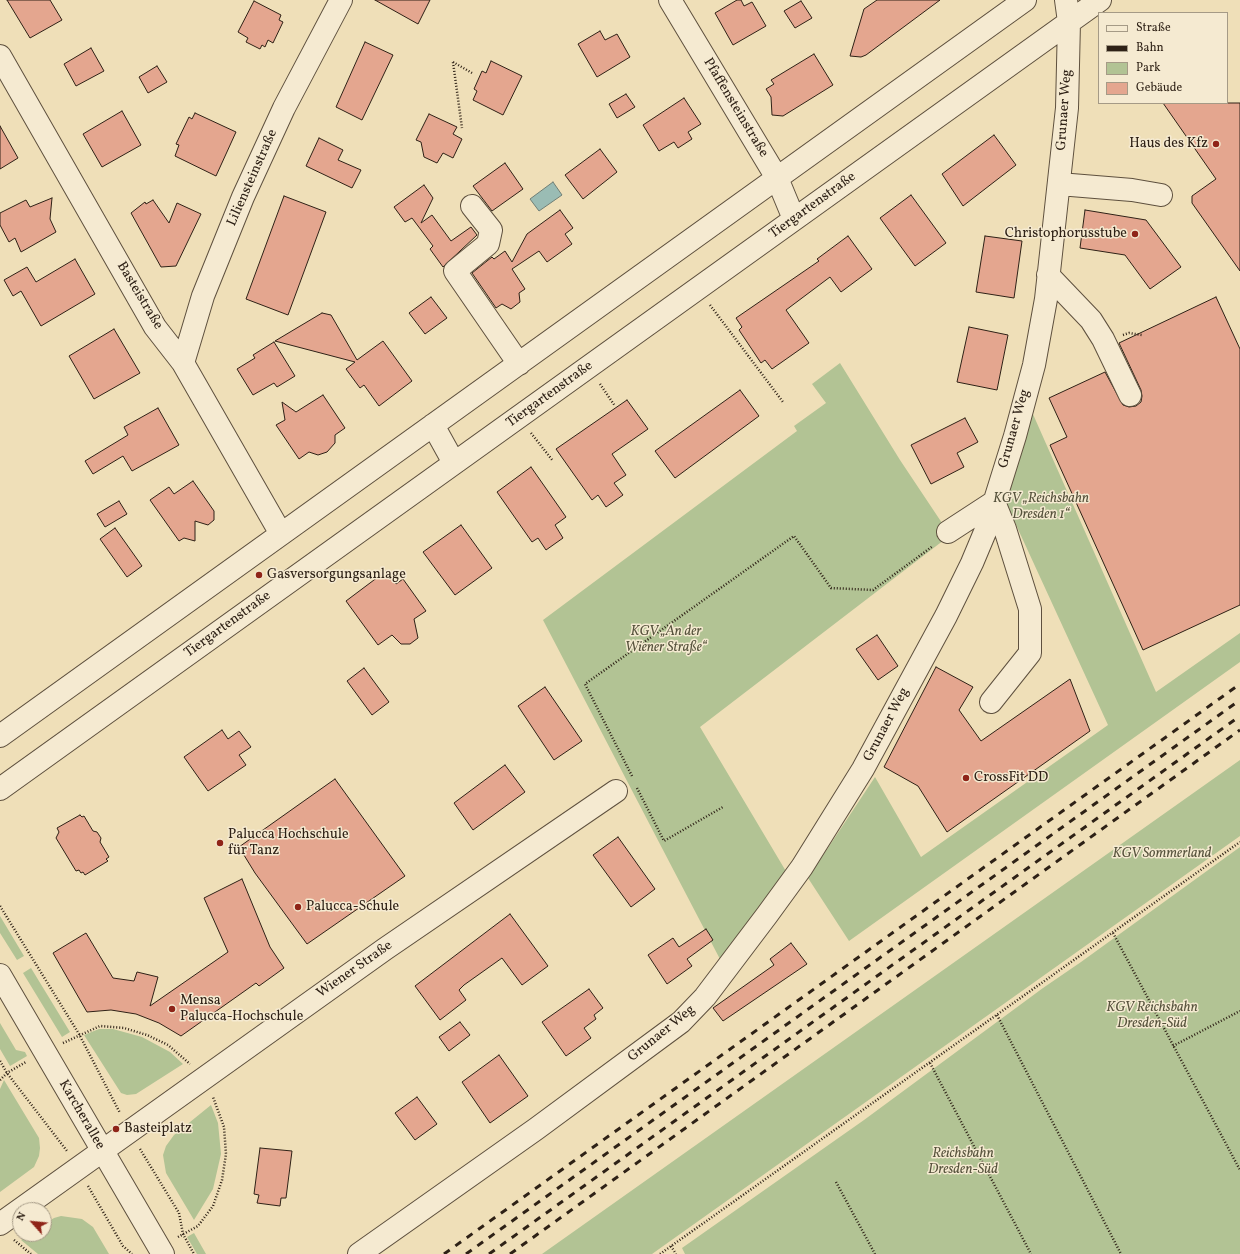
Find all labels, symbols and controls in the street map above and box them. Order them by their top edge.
legend [1098,12,1228,104]
text: Straße [1136,20,1171,36]
text: Bahn [1136,40,1164,56]
street label: Pfaffensteinstraße [699,55,771,161]
text: Park [1136,60,1161,76]
street label: Grunaer Weg [1054,69,1076,151]
text: Gebäude [1136,80,1182,96]
street label: Liliensteinstraße [224,127,282,229]
place label: Haus des Kfz [1129,136,1208,152]
marker: Haus des Kfz [1211,139,1221,149]
street label: Tiergartenstraße [767,169,859,243]
place label: Christophorusstube [1005,226,1127,242]
marker: Christophorusstube [1130,229,1140,239]
street label: Basteistraße [112,259,166,333]
street label: Tiergartenstraße [504,358,596,432]
street label: Grunaer Weg [996,388,1034,470]
park label: KGV „Reichsbahn Dresden 1“ [993,491,1089,524]
place label: Gasversorgungsanlage [267,567,406,583]
marker: Gasversorgungsanlage [254,570,264,580]
street label: Tiergartenstraße [182,588,274,662]
park label: KGV „An der Wiener Straße“ [625,624,707,656]
street label: Grunaer Weg [860,685,914,765]
place label: CrossFit DD [974,770,1048,786]
marker: CrossFit DD [961,773,971,783]
place label: Palucca Hochschule für Tanz [228,827,349,860]
marker: Palucca Hochschule für Tanz [215,838,225,848]
park label: KGV Sommerland [1112,846,1212,862]
place label: Palucca-Schule [306,899,399,915]
marker: Palucca-Schule [293,902,303,912]
street label: Wiener Straße [314,938,396,1002]
place label: Mensa Palucca-Hochschule [180,993,303,1026]
park label: KGV Reichsbahn Dresden-Süd [1106,1000,1198,1032]
street label: Grunaer Weg [625,1002,699,1066]
marker: Mensa Palucca-Hochschule [167,1004,177,1014]
street label: Karcherallee [54,1077,108,1153]
place label: Basteiplatz [124,1121,192,1137]
marker: Basteiplatz [111,1124,121,1134]
park label: Reichsbahn Dresden-Süd [928,1146,998,1178]
north arrow [12,1202,52,1242]
text: N [13,1210,30,1224]

